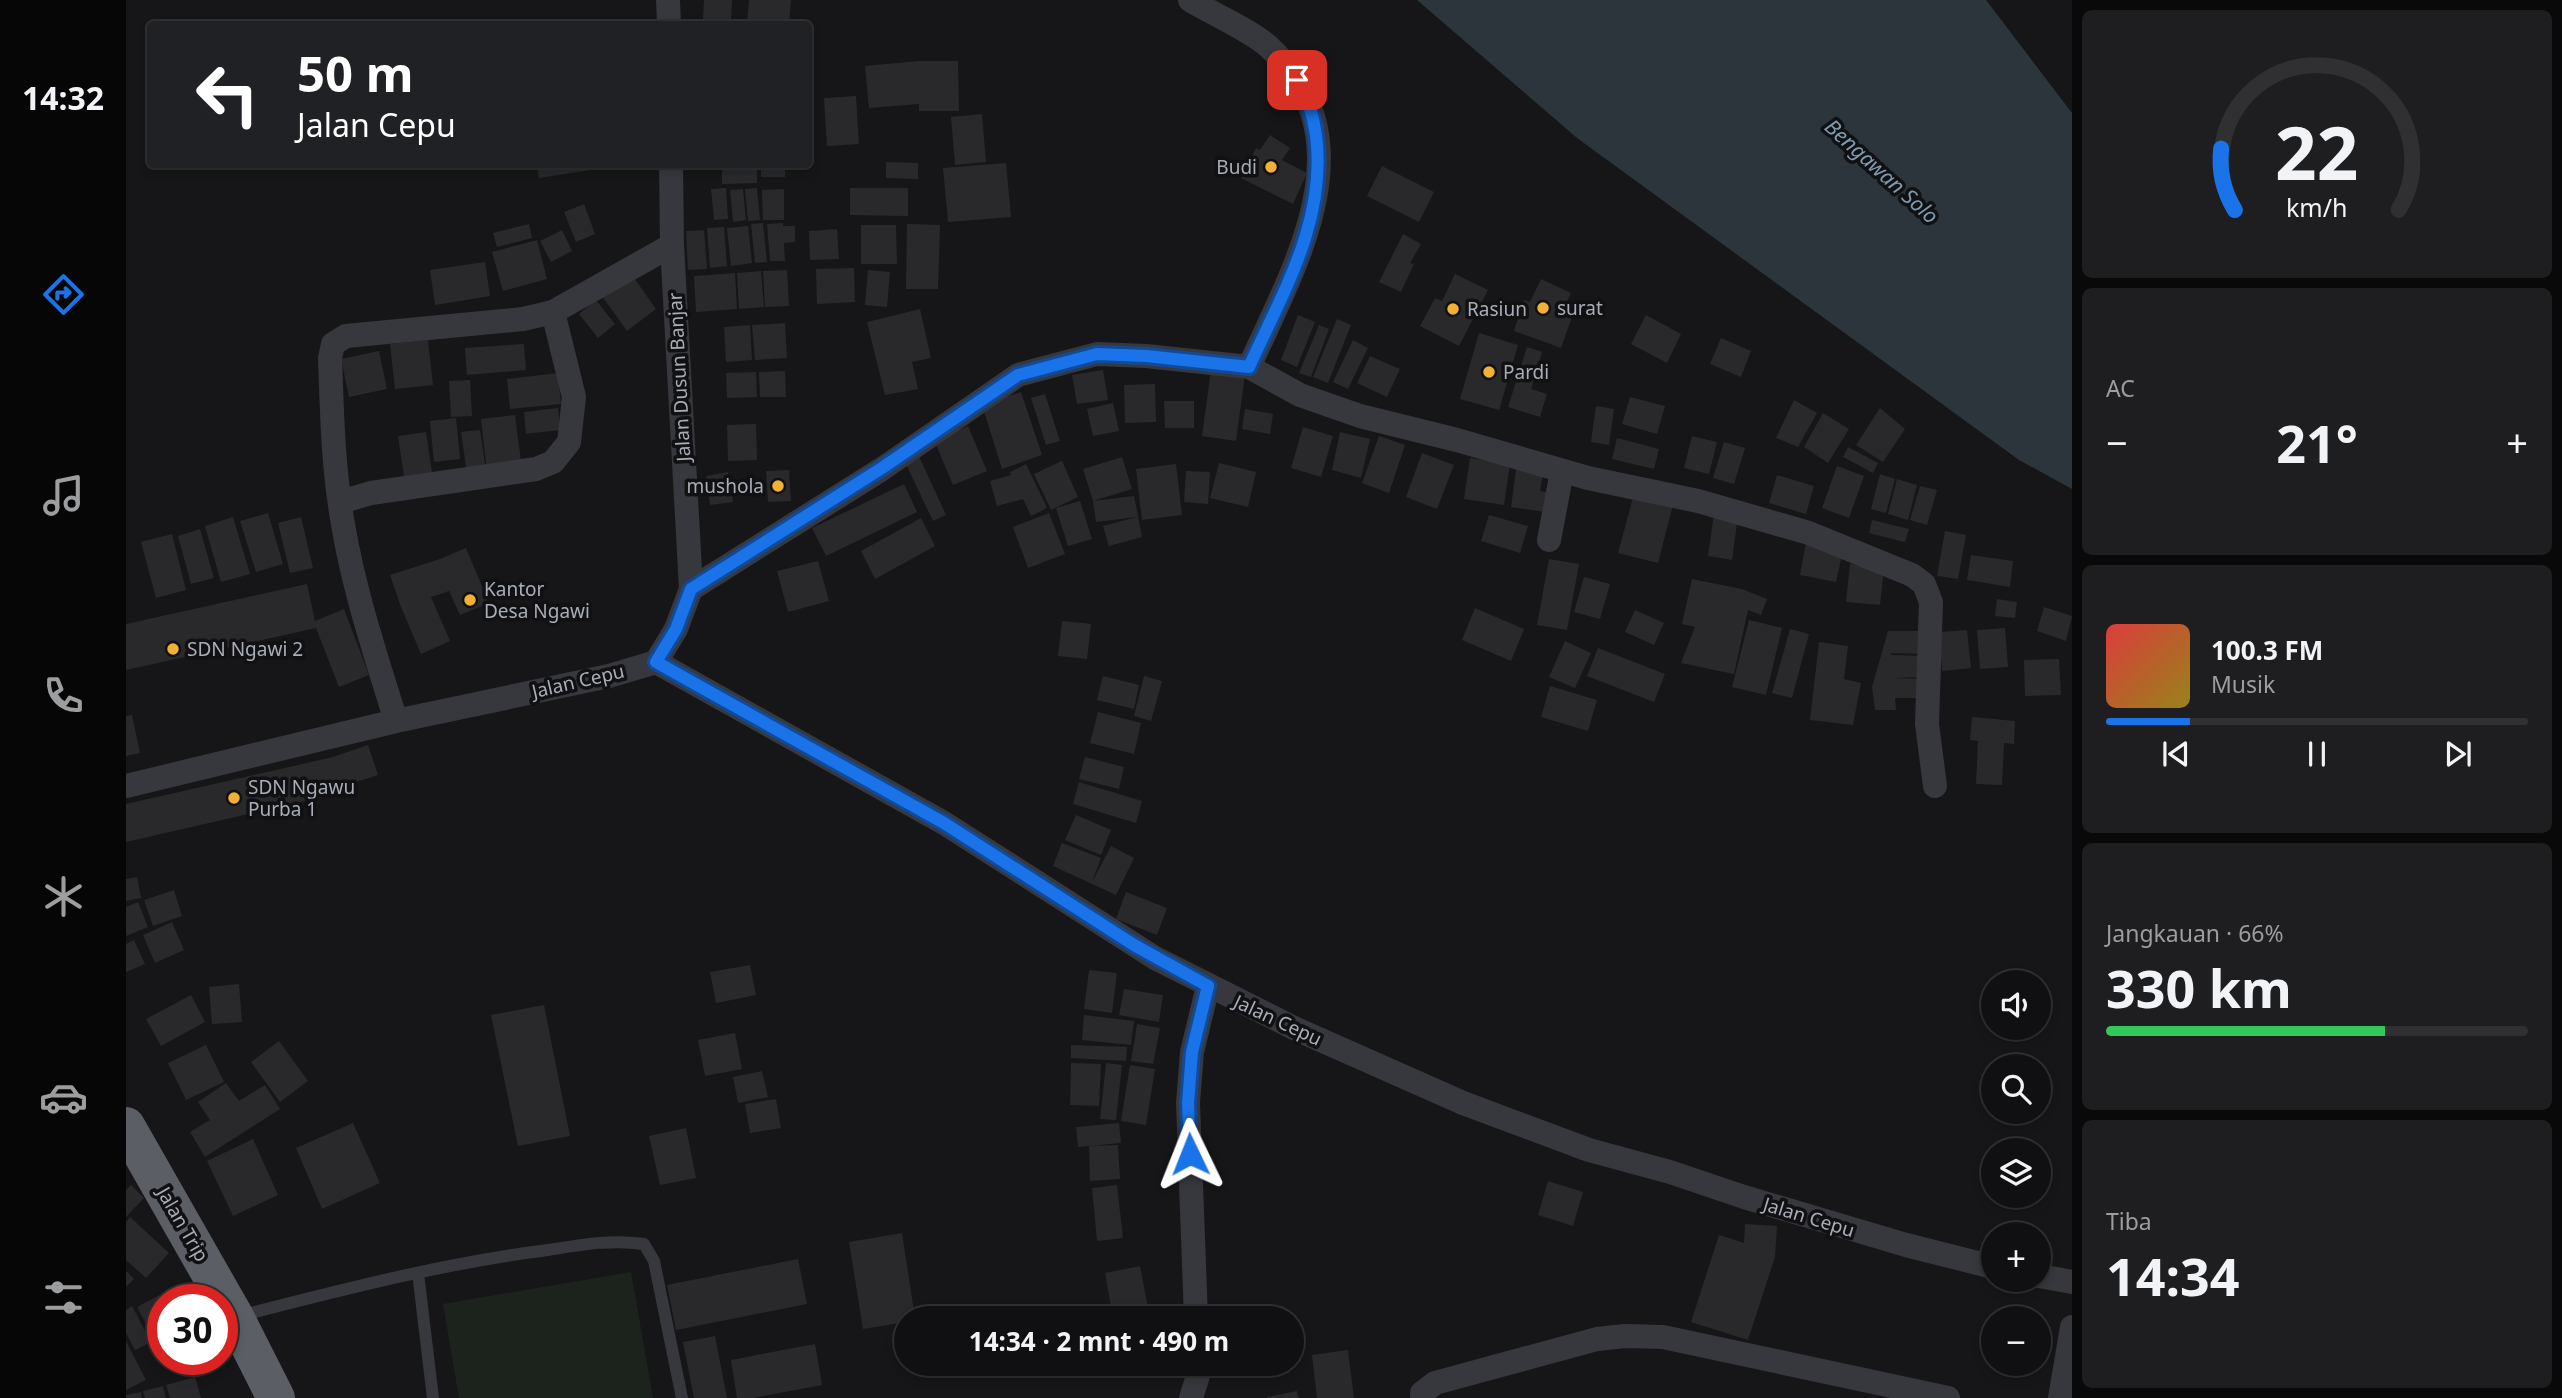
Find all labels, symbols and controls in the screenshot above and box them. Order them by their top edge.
text: 50 m [297,40,414,106]
icon: left [182,49,273,140]
pin [1267,50,1327,110]
icon: arrive [1278,61,1316,99]
text: 14:32 [22,76,104,119]
text: 22 [2275,102,2359,201]
text: Jalan Cepu [297,103,456,146]
water label: Bengawan Solo [1819,113,1945,229]
place label: Budi [1216,154,1257,180]
marker: Budi [1263,159,1279,175]
text: km/h [2286,190,2348,224]
icon: directions [39,270,88,319]
street label: Jalan Dusun Banjar [662,292,697,464]
place label: surat [1557,295,1603,321]
place label: Rasiun [1467,296,1527,322]
marker: surat [1535,300,1551,316]
marker: Rasiun [1445,301,1461,317]
place label: Pardi [1503,359,1549,385]
marker: Pardi [1481,364,1497,380]
text: AC [2106,372,2135,404]
text: 21° [2276,407,2358,478]
text: − [2106,416,2128,468]
text: + [2506,416,2528,468]
icon: music [39,471,88,520]
place label: mushola [687,473,764,499]
marker: mushola [770,478,786,494]
place label: Kantor Desa Ngawi [484,576,590,624]
marker: Kantor Desa Ngawi [462,592,478,608]
text: 100.3 FM [2211,632,2323,668]
place label: SDN Ngawi 2 [187,636,303,662]
marker: SDN Ngawi 2 [165,641,181,657]
street label: Jalan Cepu [527,658,627,705]
text: Musik [2211,668,2275,700]
icon: phone [39,671,88,720]
icon: previous [2157,735,2195,773]
icon: pause [2298,735,2336,773]
icon: next [2439,735,2477,773]
place label: SDN Ngawu Purba 1 [248,774,355,822]
marker: SDN Ngawu Purba 1 [226,790,242,806]
icon: climate [39,872,88,921]
text: Jangkauan · 66% [2106,917,2284,949]
text: 330 km [2106,952,2292,1023]
map controls [1981,970,2051,1376]
button: sound [1981,970,2051,1040]
street label: Jalan Cepu [1228,987,1326,1052]
button: search [1981,1054,2051,1124]
icon: car [39,1073,88,1122]
position arrow [1153,1117,1227,1191]
button: layers [1981,1138,2051,1208]
street label: Jalan Trip [150,1180,215,1266]
street label: Jalan Cepu [1758,1190,1858,1243]
text: Tiba [2106,1205,2152,1237]
button: + [1981,1222,2051,1292]
text: 14:34 [2106,1240,2240,1311]
icon: filters [39,1273,88,1322]
speed limit sign: 30 [147,1284,238,1375]
button: − [1981,1306,2051,1376]
text: 14:34 · 2 mnt · 490 m [969,1323,1229,1359]

